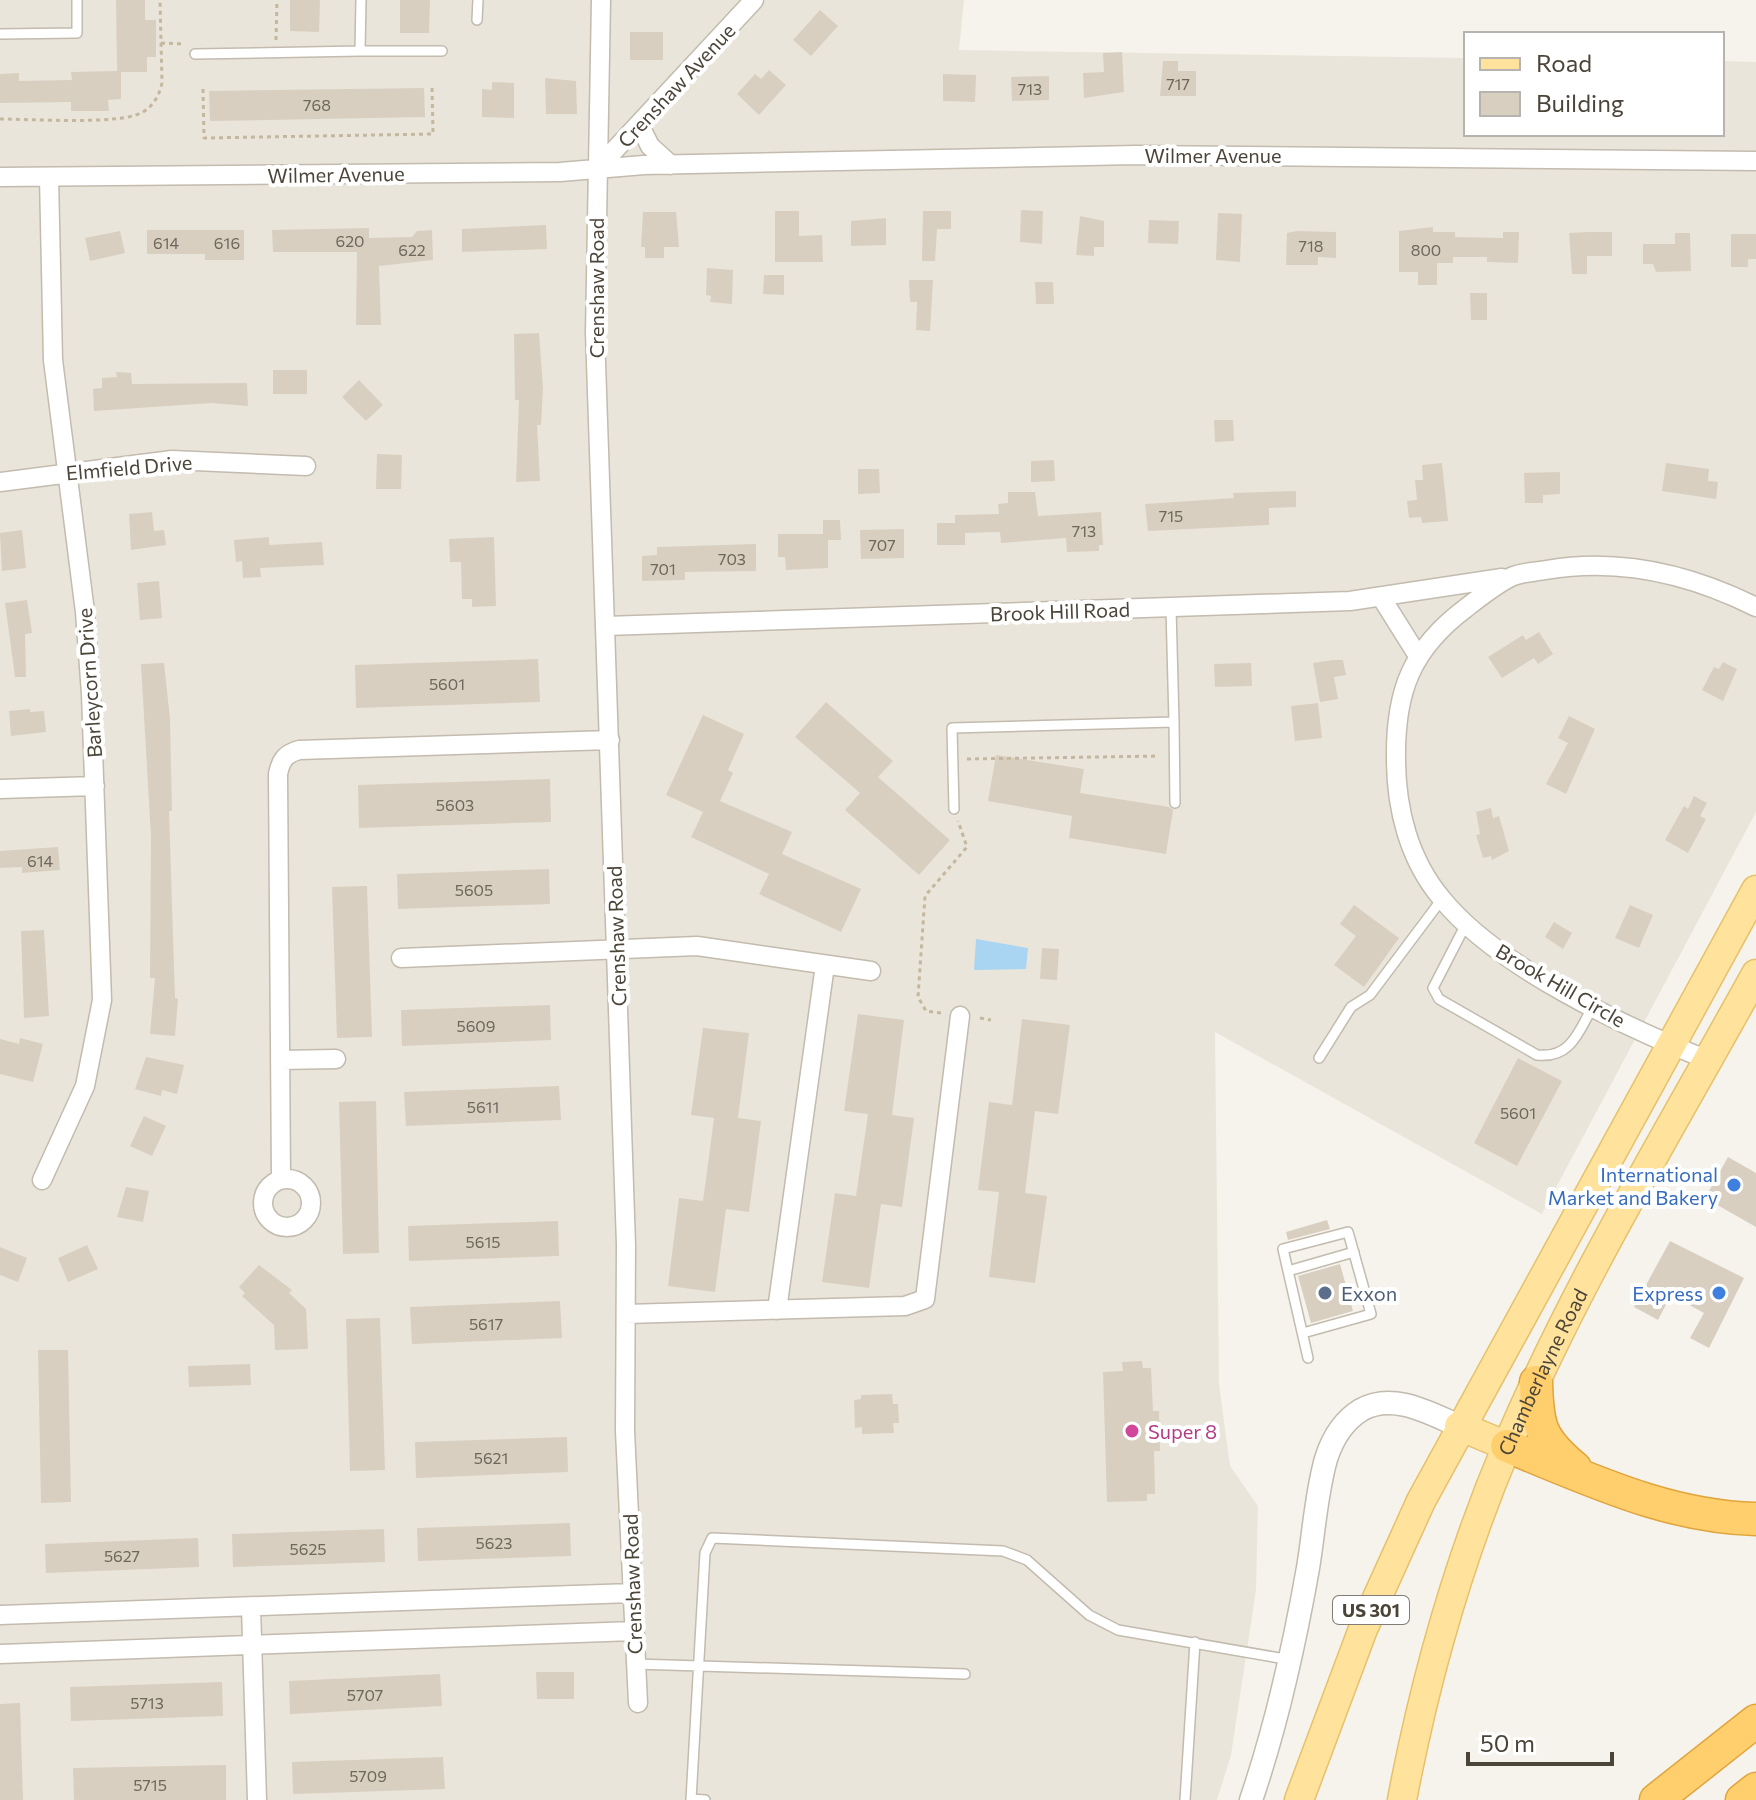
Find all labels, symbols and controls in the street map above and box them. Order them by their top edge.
street label: Crenshaw Avenue [612,18,740,152]
legend [1464,32,1724,136]
text: Road [1536,48,1592,77]
house number: 717 [1166,74,1190,93]
house number: 713 [1018,79,1042,98]
text: Building [1536,88,1624,117]
house number: 768 [303,95,331,114]
street label: Wilmer Avenue [1144,143,1282,167]
street label: Wilmer Avenue [267,161,405,187]
street label: Crenshaw Road [584,218,608,358]
house number: 620 [336,231,364,250]
house number: 614 [153,233,179,252]
house number: 616 [214,233,240,252]
house number: 718 [1299,236,1324,255]
house number: 622 [398,240,426,259]
house number: 800 [1411,240,1441,259]
street label: Elmfield Drive [65,450,193,484]
house number: 715 [1159,506,1183,525]
house number: 713 [1072,521,1096,540]
house number: 707 [868,535,896,554]
house number: 703 [718,549,746,568]
house number: 701 [650,559,676,578]
street label: Brook Hill Road [990,597,1130,625]
street label: Barleycorn Drive [72,607,106,759]
house number: 5601 [429,674,465,693]
house number: 5603 [436,795,474,814]
house number: 614 [27,851,53,870]
street label: Crenshaw Road [602,865,630,1007]
house number: 5605 [455,880,493,899]
street label: Brook Hill Circle [1492,938,1630,1032]
house number: 5609 [456,1016,496,1035]
house number: 5611 [467,1097,499,1116]
house number: 5601 [1500,1103,1536,1122]
place label: International Market and Bakery [1548,1162,1718,1209]
marker: International Market and Bakery [1725,1176,1743,1194]
house number: 5615 [466,1232,500,1251]
place label: Exxon [1341,1281,1397,1305]
place label: Express [1632,1281,1703,1305]
marker: Exxon [1316,1284,1334,1302]
street label: Chamberlayne Road [1493,1284,1592,1459]
marker: Express [1710,1284,1728,1302]
house number: 5617 [469,1314,503,1333]
place label: Super 8 [1148,1419,1217,1443]
marker: Super 8 [1123,1422,1141,1440]
house number: 5621 [474,1448,508,1467]
street label: Crenshaw Road [618,1513,646,1655]
house number: 5623 [476,1533,512,1552]
house number: 5625 [290,1539,326,1558]
house number: 5627 [104,1546,140,1565]
road number: US 301 [1333,1596,1409,1624]
house number: 5707 [347,1685,383,1704]
house number: 5713 [130,1693,164,1712]
scale bar [1468,1716,1612,1766]
text: 50 m [1480,1728,1535,1757]
house number: 5709 [349,1766,387,1785]
house number: 5715 [133,1775,167,1794]

